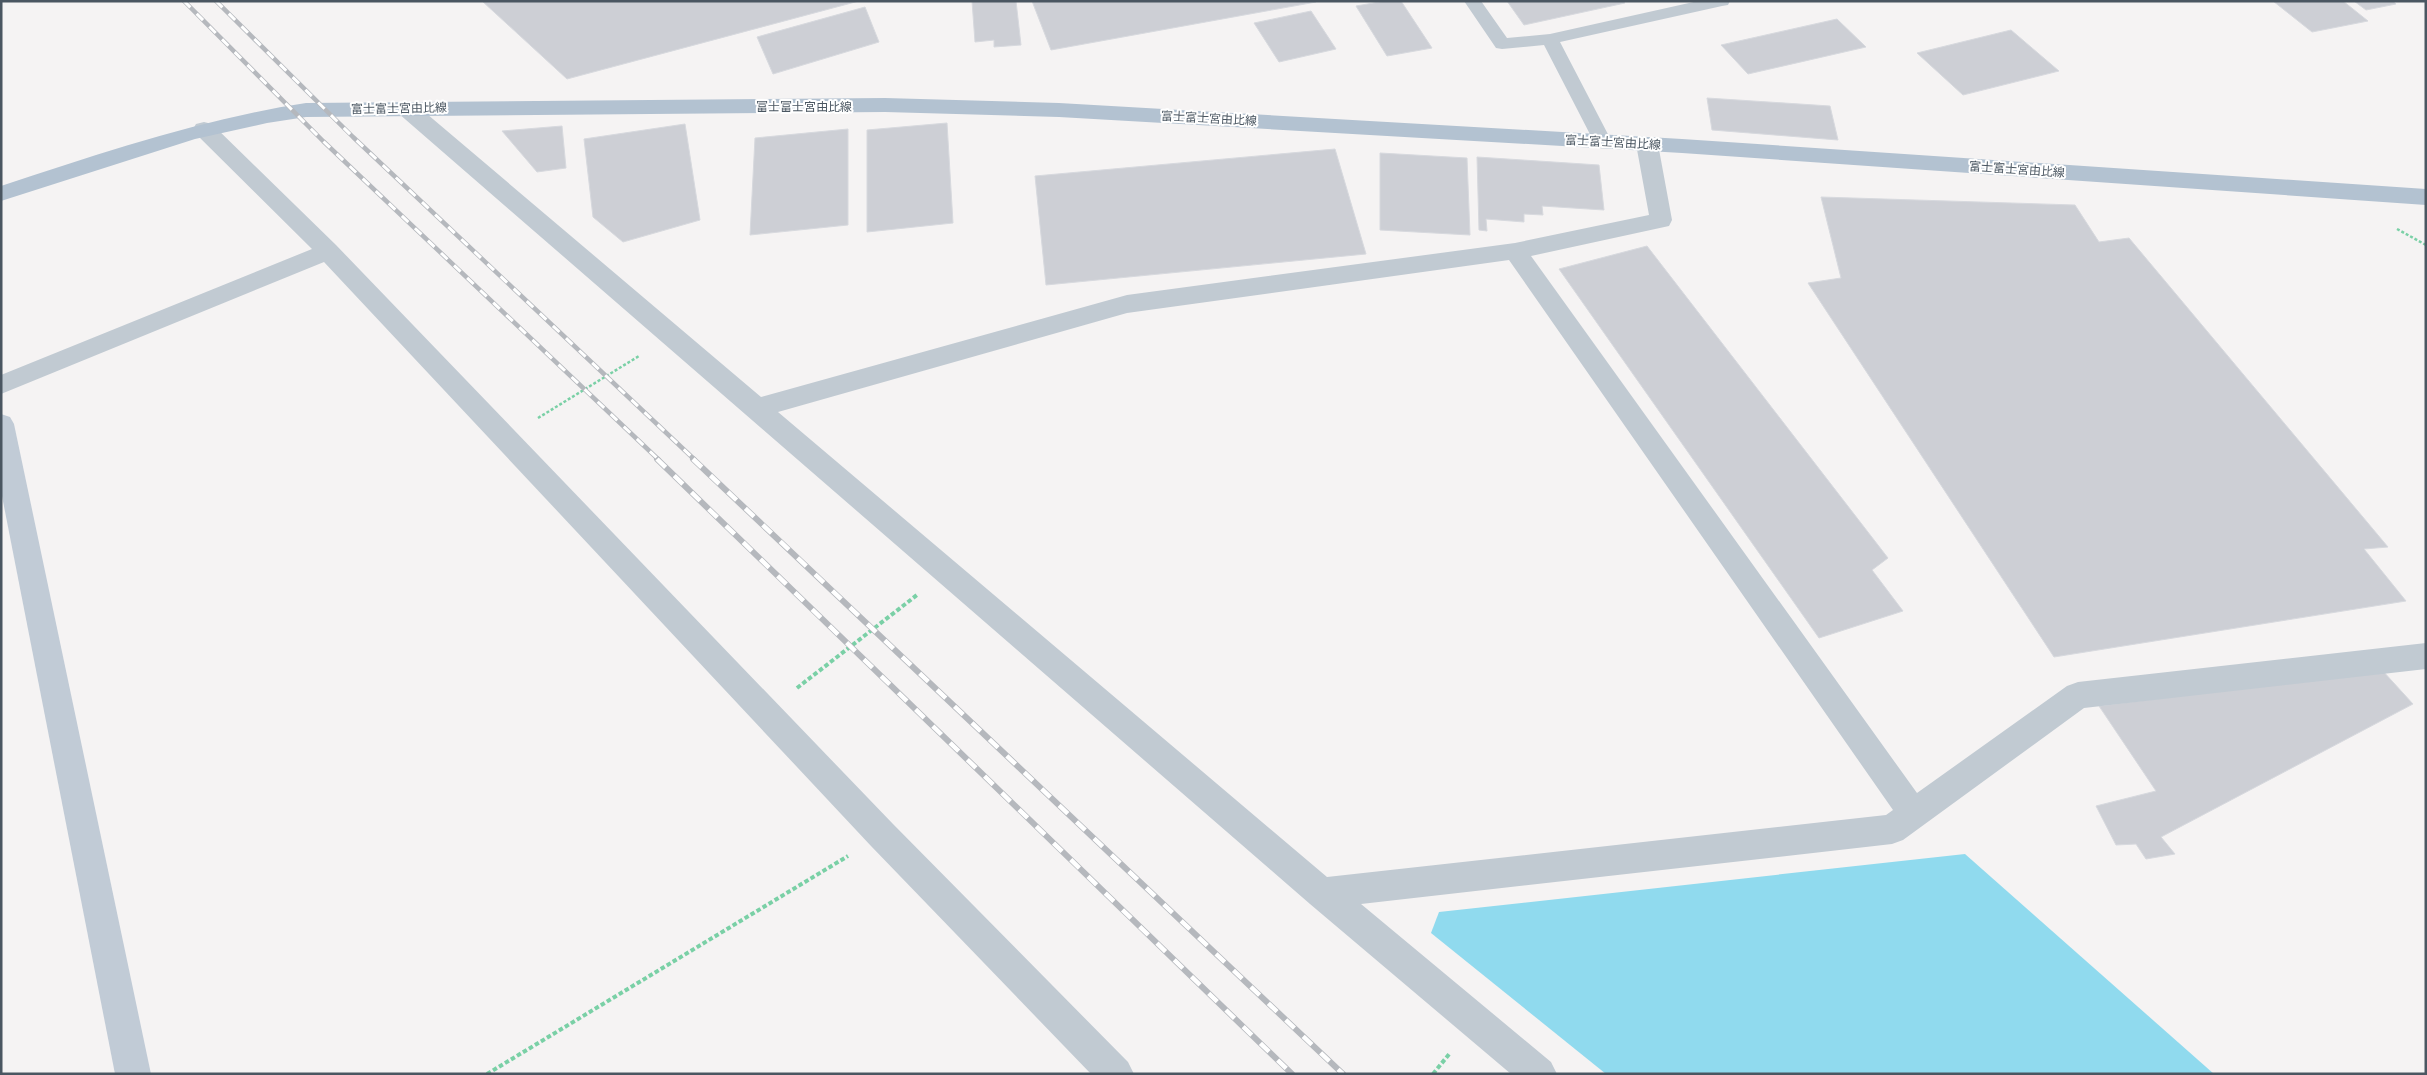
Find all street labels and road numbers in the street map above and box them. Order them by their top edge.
street label: 富士富士宮由比線 [756,99,852,114]
street label: 富士富士宮由比線 [351,100,447,116]
street label: 富士富士宮由比線 [1161,108,1257,128]
street label: 富士富士宮由比線 [1565,132,1661,152]
street label: 富士富士宮由比線 [1969,158,2065,180]

